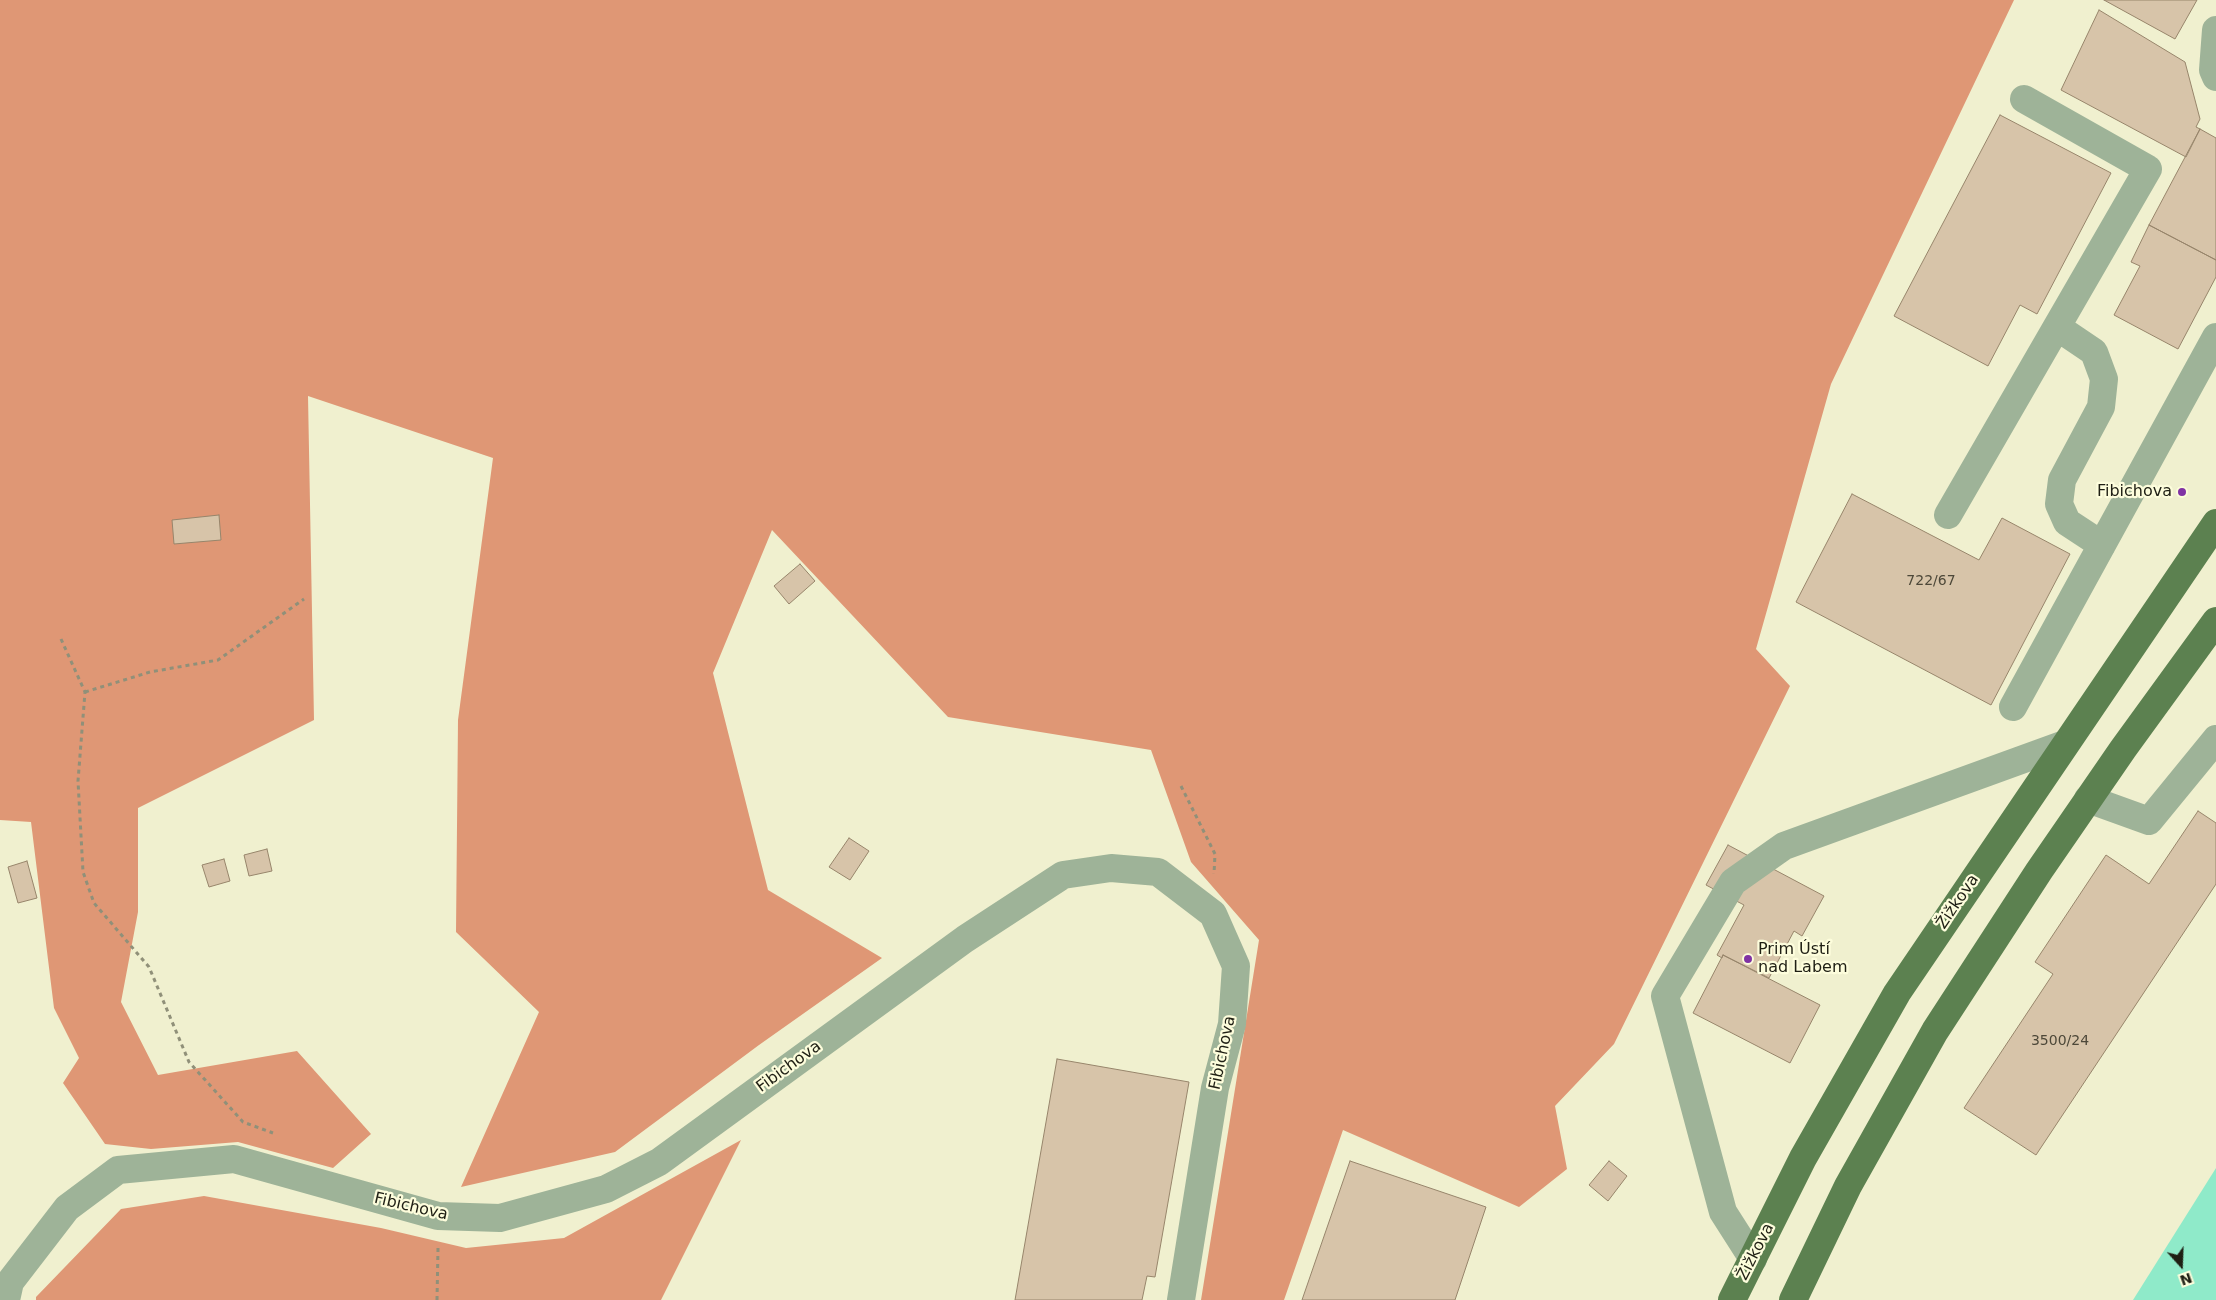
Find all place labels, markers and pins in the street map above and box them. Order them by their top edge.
place label: Fibichova [2097,482,2172,502]
marker: Fibichova [2176,486,2188,498]
place label: Prim Ústí nad Labem [1758,940,1847,978]
marker: Prim Ústí nad Labem [1742,953,1754,965]

